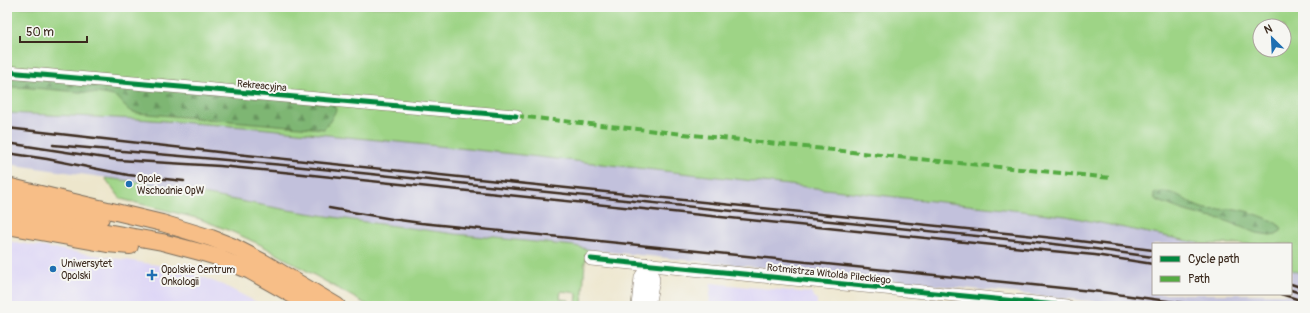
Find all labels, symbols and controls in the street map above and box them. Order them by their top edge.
scale bar [20,18,87,44]
north arrow [1252,18,1292,58]
text: N [1262,22,1275,37]
text: 50 m [26,25,54,40]
street label: Rekreacyjna [237,78,288,94]
place label: Opole Wschodnie OpW [137,173,205,197]
marker: Opole Wschodnie OpW [124,179,134,189]
legend [1152,243,1292,295]
text: Cycle path [1188,252,1240,267]
place label: Uniwersytet Opolski [61,258,113,282]
street label: Rotmistrza Witolda Pileckiego [766,262,892,287]
marker: Uniwersytet Opolski [48,264,58,274]
place label: Opolskie Centrum Onkologii [161,264,235,288]
marker: Opolskie Centrum Onkologii [146,269,158,281]
text: Path [1188,272,1210,287]

